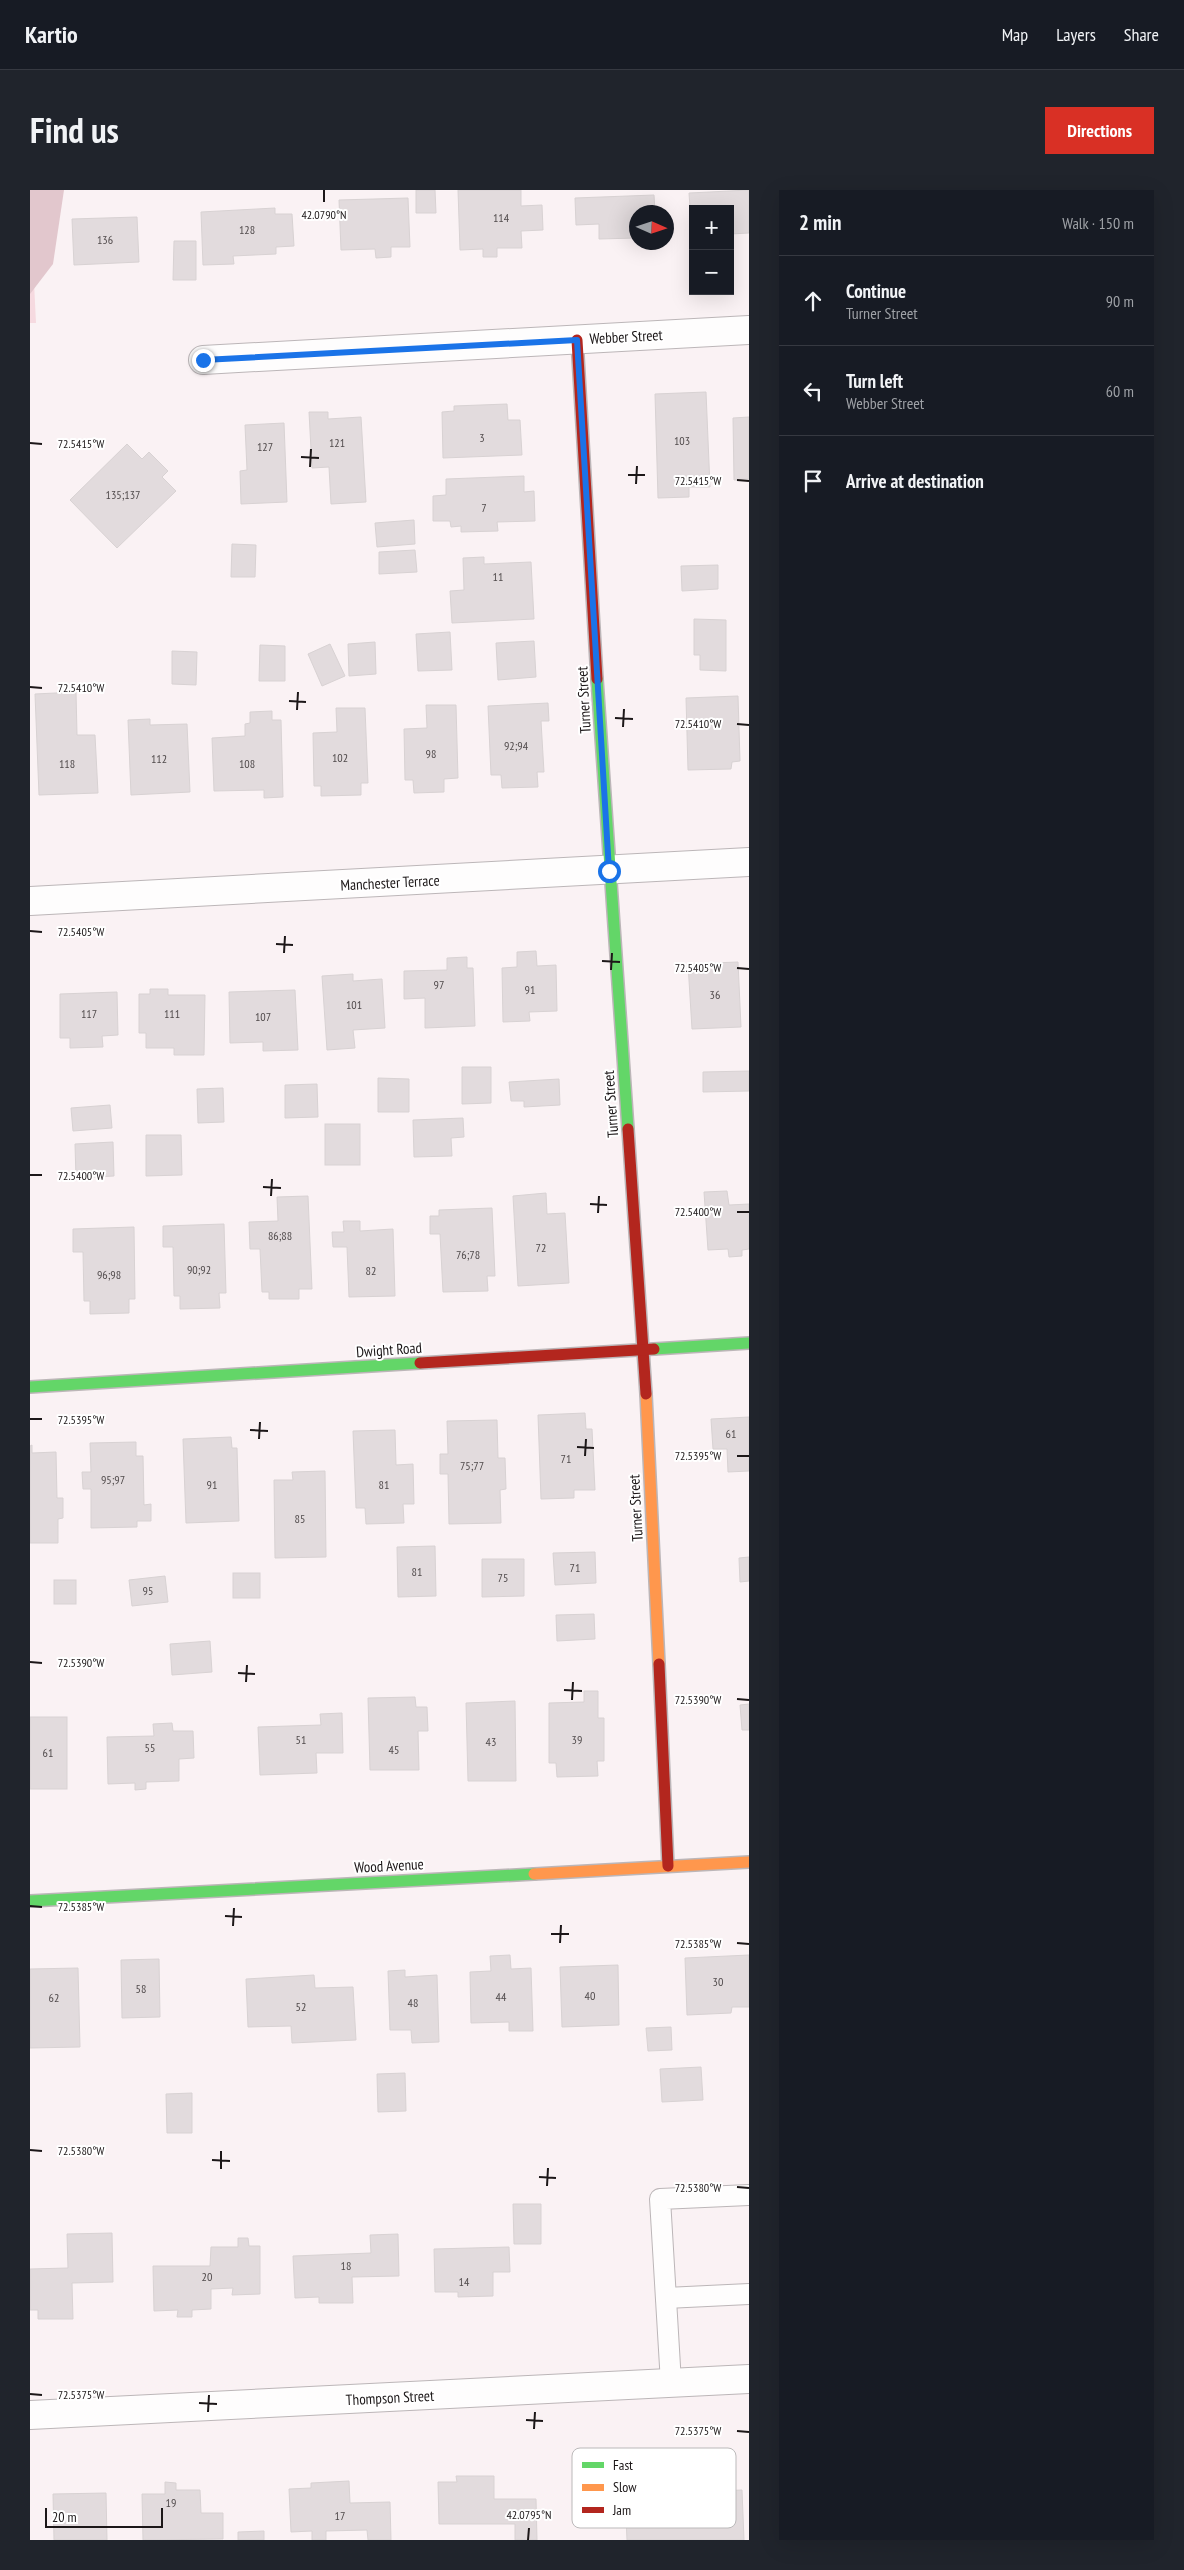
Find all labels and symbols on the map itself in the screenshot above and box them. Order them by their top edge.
north arrow [629,205,674,250]
text: 42.0790°N [301,207,347,222]
house number: 114 [493,210,510,225]
house number: 128 [239,222,255,237]
house number: 136 [97,232,113,247]
street label: Webber Street [589,325,663,348]
route end [192,349,215,372]
house number: 3 [479,430,485,445]
house number: 103 [674,433,690,448]
house number: 121 [329,435,345,450]
text: 72.5415°W [58,436,104,451]
house number: 127 [257,439,273,454]
text: 72.5415°W [675,473,721,488]
house number: 135;137 [106,487,141,502]
house number: 7 [481,500,487,515]
house number: 11 [493,569,503,584]
street label: Turner Street [572,666,595,734]
text: 72.5410°W [58,680,104,695]
text: 72.5410°W [675,716,721,731]
house number: 92;94 [504,738,529,753]
house number: 98 [426,746,436,761]
house number: 102 [332,750,348,765]
house number: 112 [151,751,167,766]
house number: 118 [59,756,75,771]
house number: 108 [239,756,255,771]
route start [598,860,621,883]
street label: Manchester Terrace [340,870,440,895]
text: 72.5405°W [58,924,104,939]
text: 72.5405°W [675,960,721,975]
house number: 97 [434,977,444,992]
house number: 91 [525,982,535,997]
house number: 36 [710,987,720,1002]
house number: 101 [346,997,362,1012]
house number: 117 [81,1006,97,1021]
house number: 111 [164,1006,180,1021]
house number: 107 [255,1009,271,1024]
street label: Turner Street [599,1070,622,1138]
text: 72.5400°W [58,1168,104,1183]
text: 72.5400°W [675,1204,721,1219]
house number: 86;88 [268,1228,292,1243]
house number: 72 [536,1240,546,1255]
house number: 76;78 [456,1247,480,1262]
house number: 90;92 [187,1262,211,1277]
house number: 82 [366,1263,376,1278]
house number: 96;98 [97,1267,121,1282]
street label: Dwight Road [355,1338,423,1361]
text: 72.5395°W [58,1412,104,1427]
house number: 61 [726,1426,736,1441]
text: 72.5395°W [675,1448,721,1463]
house number: 71 [561,1451,571,1466]
house number: 75;77 [460,1458,484,1473]
house number: 95;97 [101,1472,125,1487]
street label: Turner Street [624,1474,647,1542]
house number: 91 [207,1477,217,1492]
house number: 81 [379,1477,389,1492]
house number: 85 [295,1511,305,1526]
house number: 71 [570,1560,580,1575]
house number: 81 [412,1564,422,1579]
house number: 75 [498,1570,508,1585]
house number: 95 [143,1583,153,1598]
text: 72.5390°W [58,1655,104,1670]
text: 72.5390°W [675,1692,721,1707]
house number: 51 [296,1732,306,1747]
house number: 39 [572,1732,582,1747]
house number: 43 [486,1734,496,1749]
house number: 55 [145,1740,155,1755]
house number: 45 [389,1742,399,1757]
house number: 61 [43,1745,53,1760]
street label: Wood Avenue [354,1854,424,1877]
text: 72.5385°W [58,1899,104,1914]
text: 72.5385°W [675,1936,721,1951]
house number: 30 [713,1974,723,1989]
house number: 58 [136,1981,146,1996]
house number: 40 [585,1988,595,2003]
house number: 44 [496,1989,507,2004]
house number: 62 [49,1990,59,2005]
house number: 48 [408,1995,418,2010]
house number: 52 [296,1999,306,2014]
text: 72.5380°W [58,2143,104,2158]
text: 72.5380°W [675,2180,721,2195]
house number: 18 [341,2258,351,2273]
house number: 20 [202,2269,212,2284]
house number: 14 [459,2274,470,2289]
street label: Thompson Street [345,2386,435,2409]
text: 72.5375°W [58,2387,104,2402]
text: 72.5375°W [675,2423,721,2438]
legend [572,2448,736,2528]
text: Fast [613,2456,633,2474]
text: Slow [613,2478,637,2496]
house number: 19 [166,2495,176,2510]
text: Jam [612,2501,631,2519]
scale bar [45,2505,162,2528]
text: 42.0795°N [506,2507,552,2522]
house number: 17 [335,2508,345,2523]

